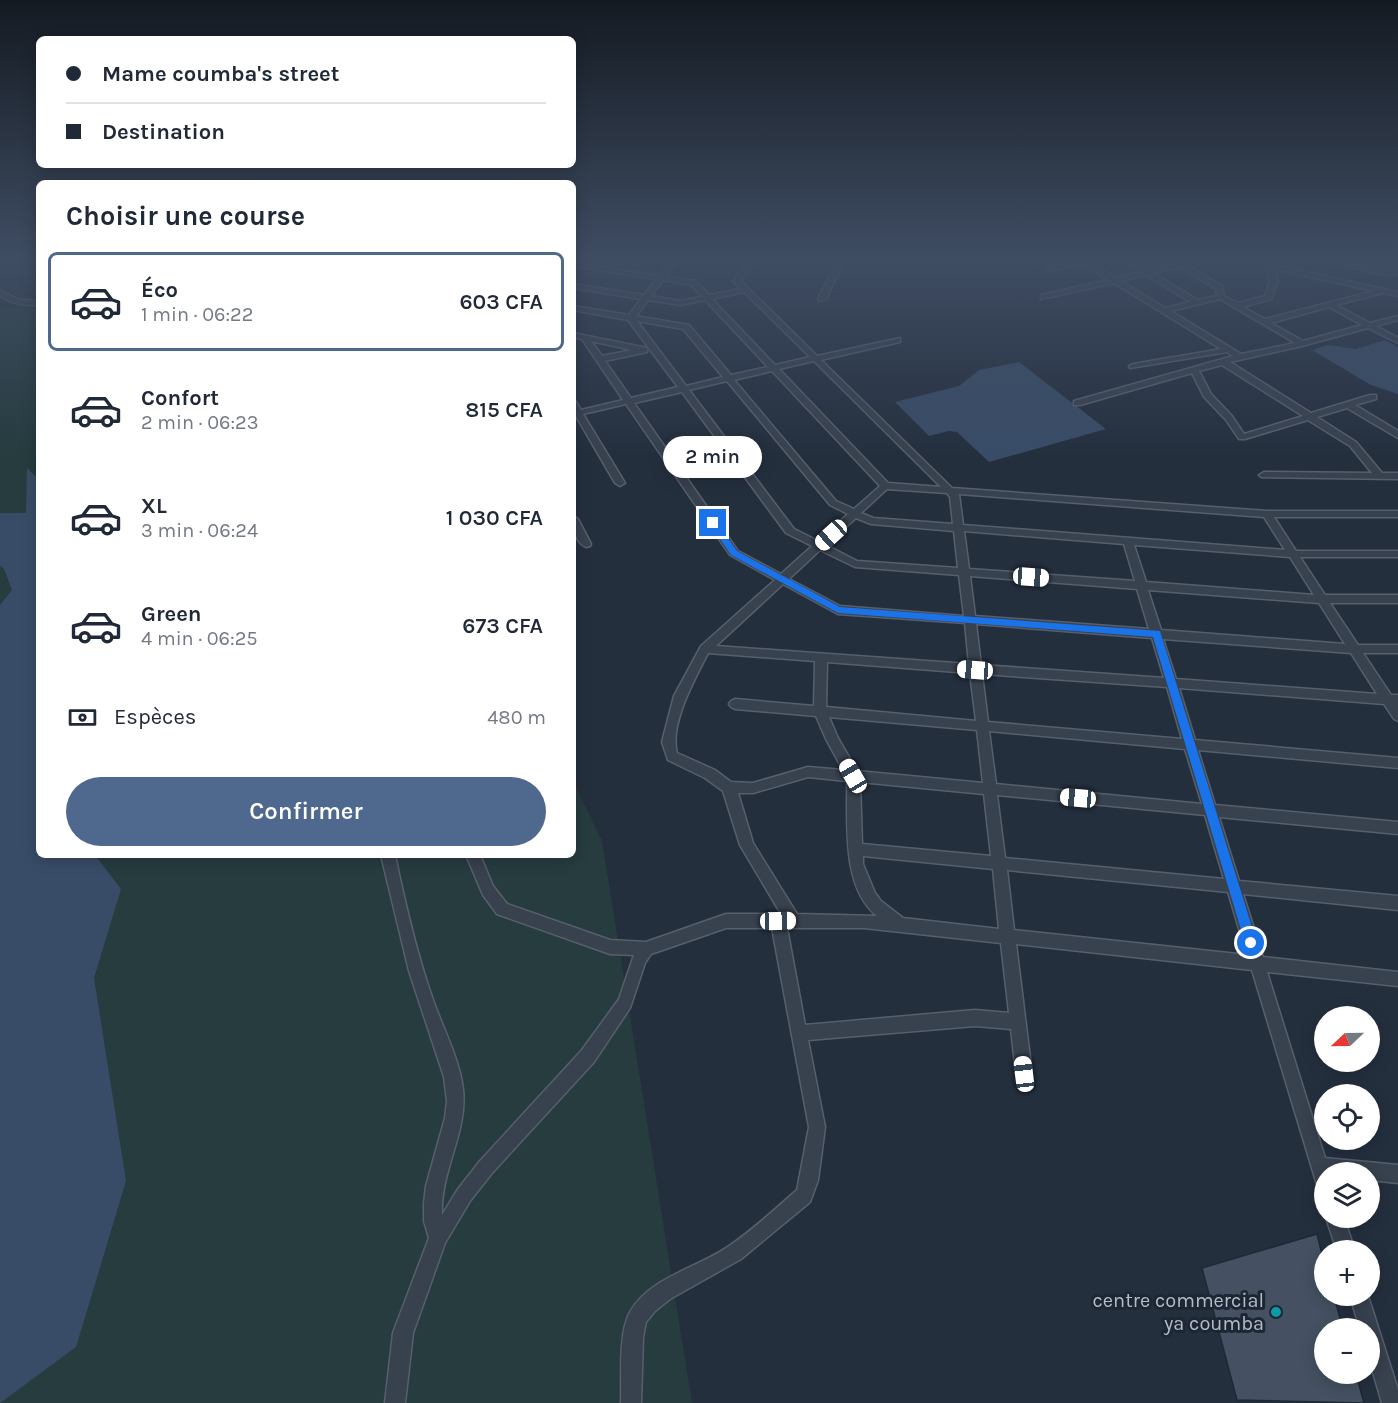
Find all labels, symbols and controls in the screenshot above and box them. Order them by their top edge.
text: Mame coumba's street [102,61,339,87]
text: Destination [102,119,225,145]
text: Choisir une course [66,200,305,232]
icon: car [69,275,123,329]
text: Éco [141,277,178,303]
text: 603 CFA [459,289,543,315]
text: 1 min · 06:22 [141,303,253,326]
icon: car [69,383,123,437]
text: Confort [141,385,219,411]
text: 815 CFA [465,397,543,423]
text: 2 min · 06:23 [141,411,258,434]
callout: 2 min [664,436,762,478]
text: 2 min [685,445,740,468]
icon: car [69,491,123,545]
text: XL [141,493,167,519]
text: 1 030 CFA [446,505,543,531]
route end [699,509,726,536]
car [812,516,850,554]
text: 3 min · 06:24 [141,519,258,542]
car [1012,567,1050,587]
icon: car [69,599,123,653]
text: Green [141,601,202,627]
text: 673 CFA [462,613,543,639]
text: 4 min · 06:25 [141,627,258,650]
car [956,660,994,680]
icon: cash [66,701,99,734]
text: Espèces [114,704,196,730]
text: 480 m [487,706,546,729]
car [836,756,870,796]
button: Confirmer [66,777,546,846]
car [1059,787,1097,809]
car [760,912,796,930]
route start [1237,929,1264,956]
north arrow [1314,1006,1380,1072]
map controls [1314,1006,1380,1384]
car [1013,1055,1035,1093]
button: locate [1314,1084,1380,1150]
button: layers [1314,1162,1380,1228]
button: + [1314,1240,1380,1306]
place label: centre commercial ya coumba [1093,1289,1264,1335]
marker: centre commercial ya coumba [1269,1305,1283,1319]
button: − [1314,1318,1380,1384]

